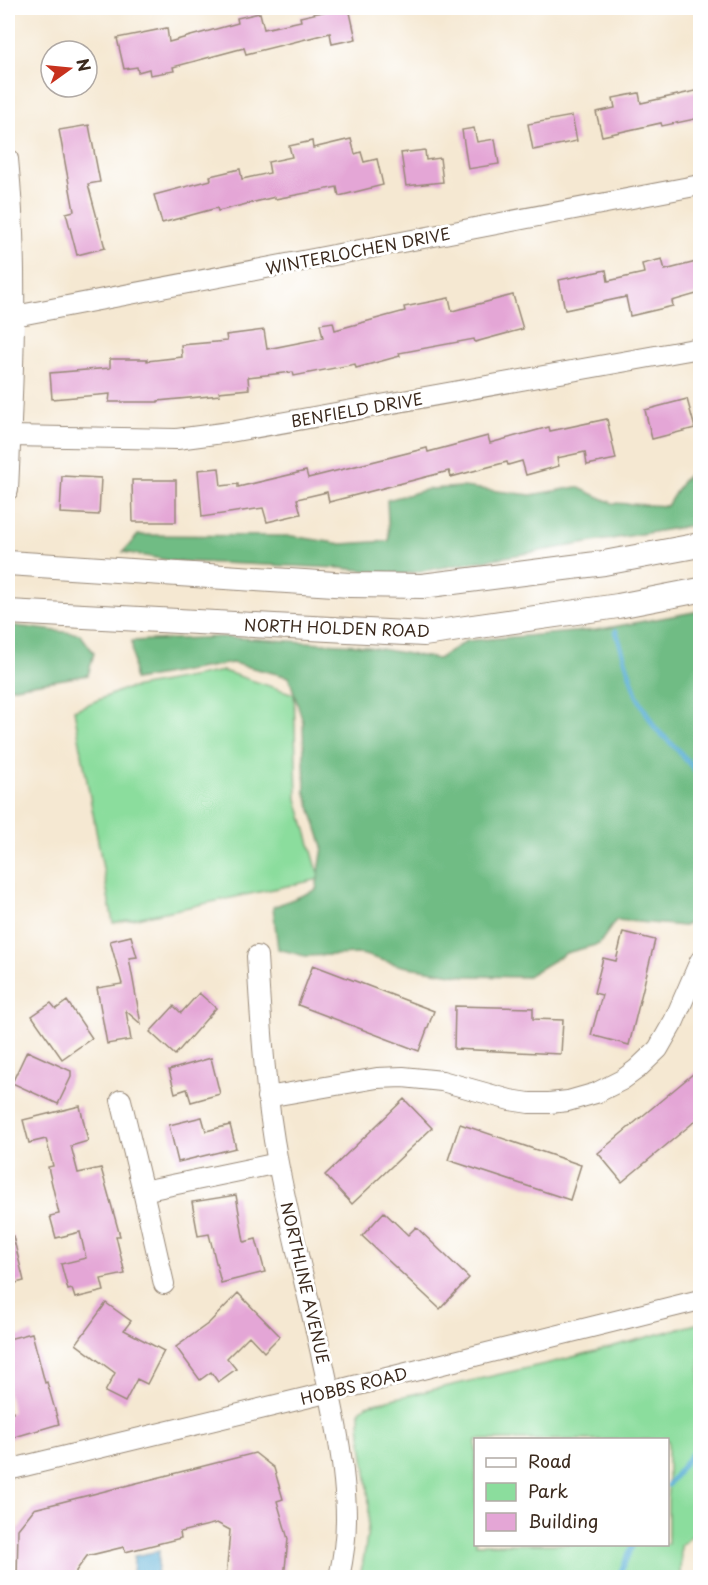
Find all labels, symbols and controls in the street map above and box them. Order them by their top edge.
north arrow [39,39,99,99]
text: N [71,56,98,74]
street label: WINTERLOCHEN DRIVE [263,220,452,280]
street label: BENFIELD DRIVE [289,386,425,432]
street label: NORTH HOLDEN ROAD [244,612,430,642]
street label: NORTHLINE AVENUE [276,1199,336,1366]
street label: HOBBS ROAD [298,1360,410,1410]
legend [474,1438,669,1546]
text: Road [528,1447,572,1474]
text: Park [528,1477,568,1504]
text: Building [528,1507,598,1534]

